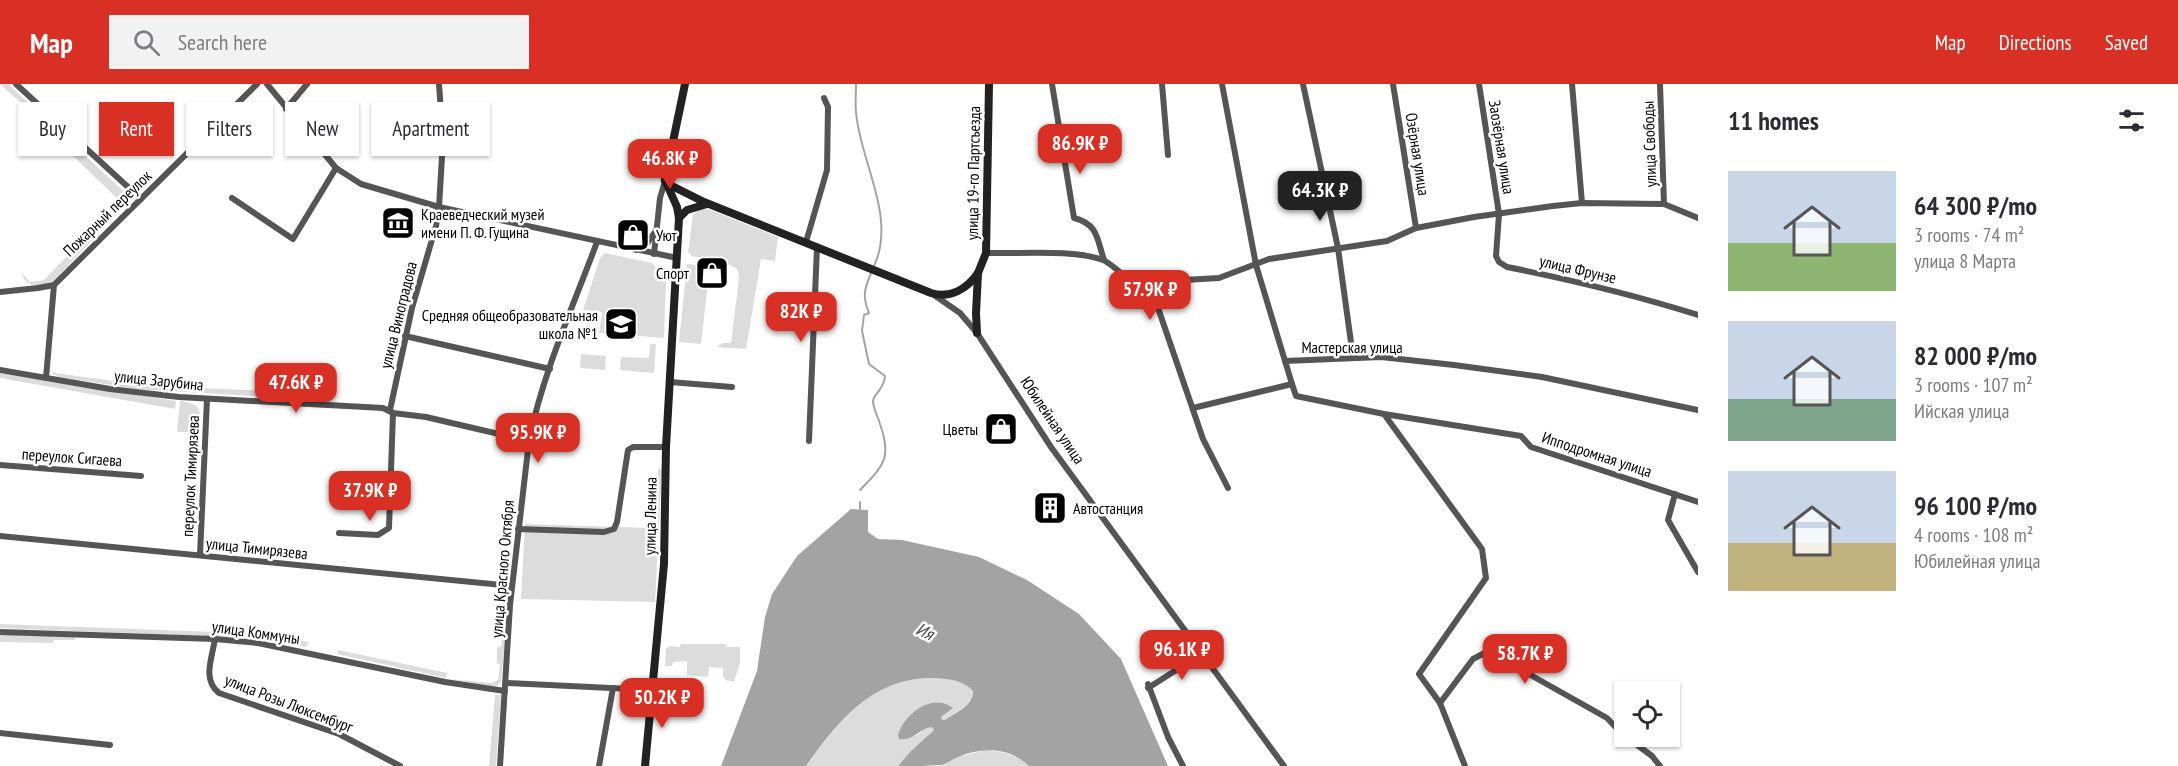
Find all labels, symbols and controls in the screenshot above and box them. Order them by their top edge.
search box [109,15,529,69]
text: Map [30,24,73,61]
icon: search [130,26,163,59]
text: Search here [178,28,267,56]
text: Map [1935,29,1966,56]
text: Directions [1999,29,2072,56]
text: Saved [2105,29,2148,56]
street label: Заозёрная улица [1485,98,1519,196]
street label: улица Свободы [1637,100,1661,188]
chip: Buy [18,102,87,156]
chip: Rent [99,102,174,156]
chip: Filters [186,102,273,156]
chip: New [285,102,359,156]
chip: Apartment [371,102,490,156]
text: 11 homes [1728,104,1819,137]
icon: filters [2115,104,2148,137]
street label: улица 19-го Партсъезда [962,106,984,240]
street label: Озёрная улица [1402,111,1434,197]
pin: 86.9K ₽ [1025,124,1135,175]
text: 86.9K ₽ [1052,130,1108,156]
pin: 46.8K ₽ [615,139,725,190]
text: 46.8K ₽ [642,145,698,171]
street label: Пожарный переулок [59,165,156,260]
pin: 64.3K ₽ [1265,171,1375,222]
text: 64.3K ₽ [1292,177,1348,203]
text: 64 300 ₽/mo [1914,189,2037,222]
icon: home [1776,195,1848,267]
place label: Краеведческий музей имени П. Ф. Гущина [421,204,544,242]
museum icon: Краеведческий музей имени П. Ф. Гущина [380,205,416,241]
shop icon: Уют [615,217,651,253]
text: 3 rooms · 74 m² [1914,222,2024,248]
place label: Уют [656,225,678,245]
text: улица 8 Марта [1914,248,2016,274]
street label: улица Фрунзе [1538,250,1618,288]
shop icon: Спорт [694,255,730,291]
street label: улица Виноградова [375,259,421,371]
place label: Спорт [656,263,690,283]
pin: 57.9K ₽ [1095,270,1205,321]
text: 57.9K ₽ [1123,276,1177,302]
pin: 82K ₽ [759,292,843,343]
text: 82K ₽ [780,298,822,324]
place label: Средняя общеобразовательная школа №1 [422,305,598,343]
school or university icon: Средняя общеобразовательная школа №1 [603,306,639,342]
street label: Мастерская улица [1301,337,1403,357]
text: 82 000 ₽/mo [1914,339,2037,372]
icon: home [1776,345,1848,417]
pin: 47.6K ₽ [241,363,351,414]
street label: улица Зарубина [113,365,205,395]
text: 47.6K ₽ [269,369,323,395]
street label: Юбилейная улица [1016,372,1090,468]
text: 3 rooms · 107 m² [1914,372,2033,398]
text: Ийская улица [1914,398,2009,424]
shop icon: Цветы [983,411,1019,447]
pin: 95.9K ₽ [483,413,593,464]
street label: переулок Тимирязева [177,415,203,537]
text: 95.9K ₽ [510,419,566,445]
place label: Цветы [942,419,978,439]
street label: Ипподромная улица [1540,427,1654,481]
street label: переулок Сигаева [21,444,123,470]
pin: 37.9K ₽ [315,471,425,522]
text: 37.9K ₽ [343,477,397,503]
street label: улица Ленина [639,477,661,555]
text: 96 100 ₽/mo [1914,489,2037,522]
building icon: Автостанция [1032,490,1068,526]
icon: home [1776,495,1848,567]
place label: Автостанция [1073,498,1143,518]
street label: улица Красного Октября [486,499,518,639]
text: 4 rooms · 108 m² [1914,522,2033,548]
street label: улица Тимирязева [205,533,309,563]
text: Юбилейная улица [1914,548,2041,574]
street label: улица Коммуны [211,616,301,648]
water label: Ия [912,617,939,646]
pin: 96.1K ₽ [1127,630,1237,681]
pin: 58.7K ₽ [1470,634,1580,685]
text: 96.1K ₽ [1154,636,1210,662]
text: 58.7K ₽ [1497,640,1553,666]
street label: улица Розы Люксембург [222,669,356,737]
pin: 50.2K ₽ [607,678,717,729]
map controls [1614,681,1680,747]
button: locate [1614,681,1680,747]
text: 50.2K ₽ [634,684,690,710]

